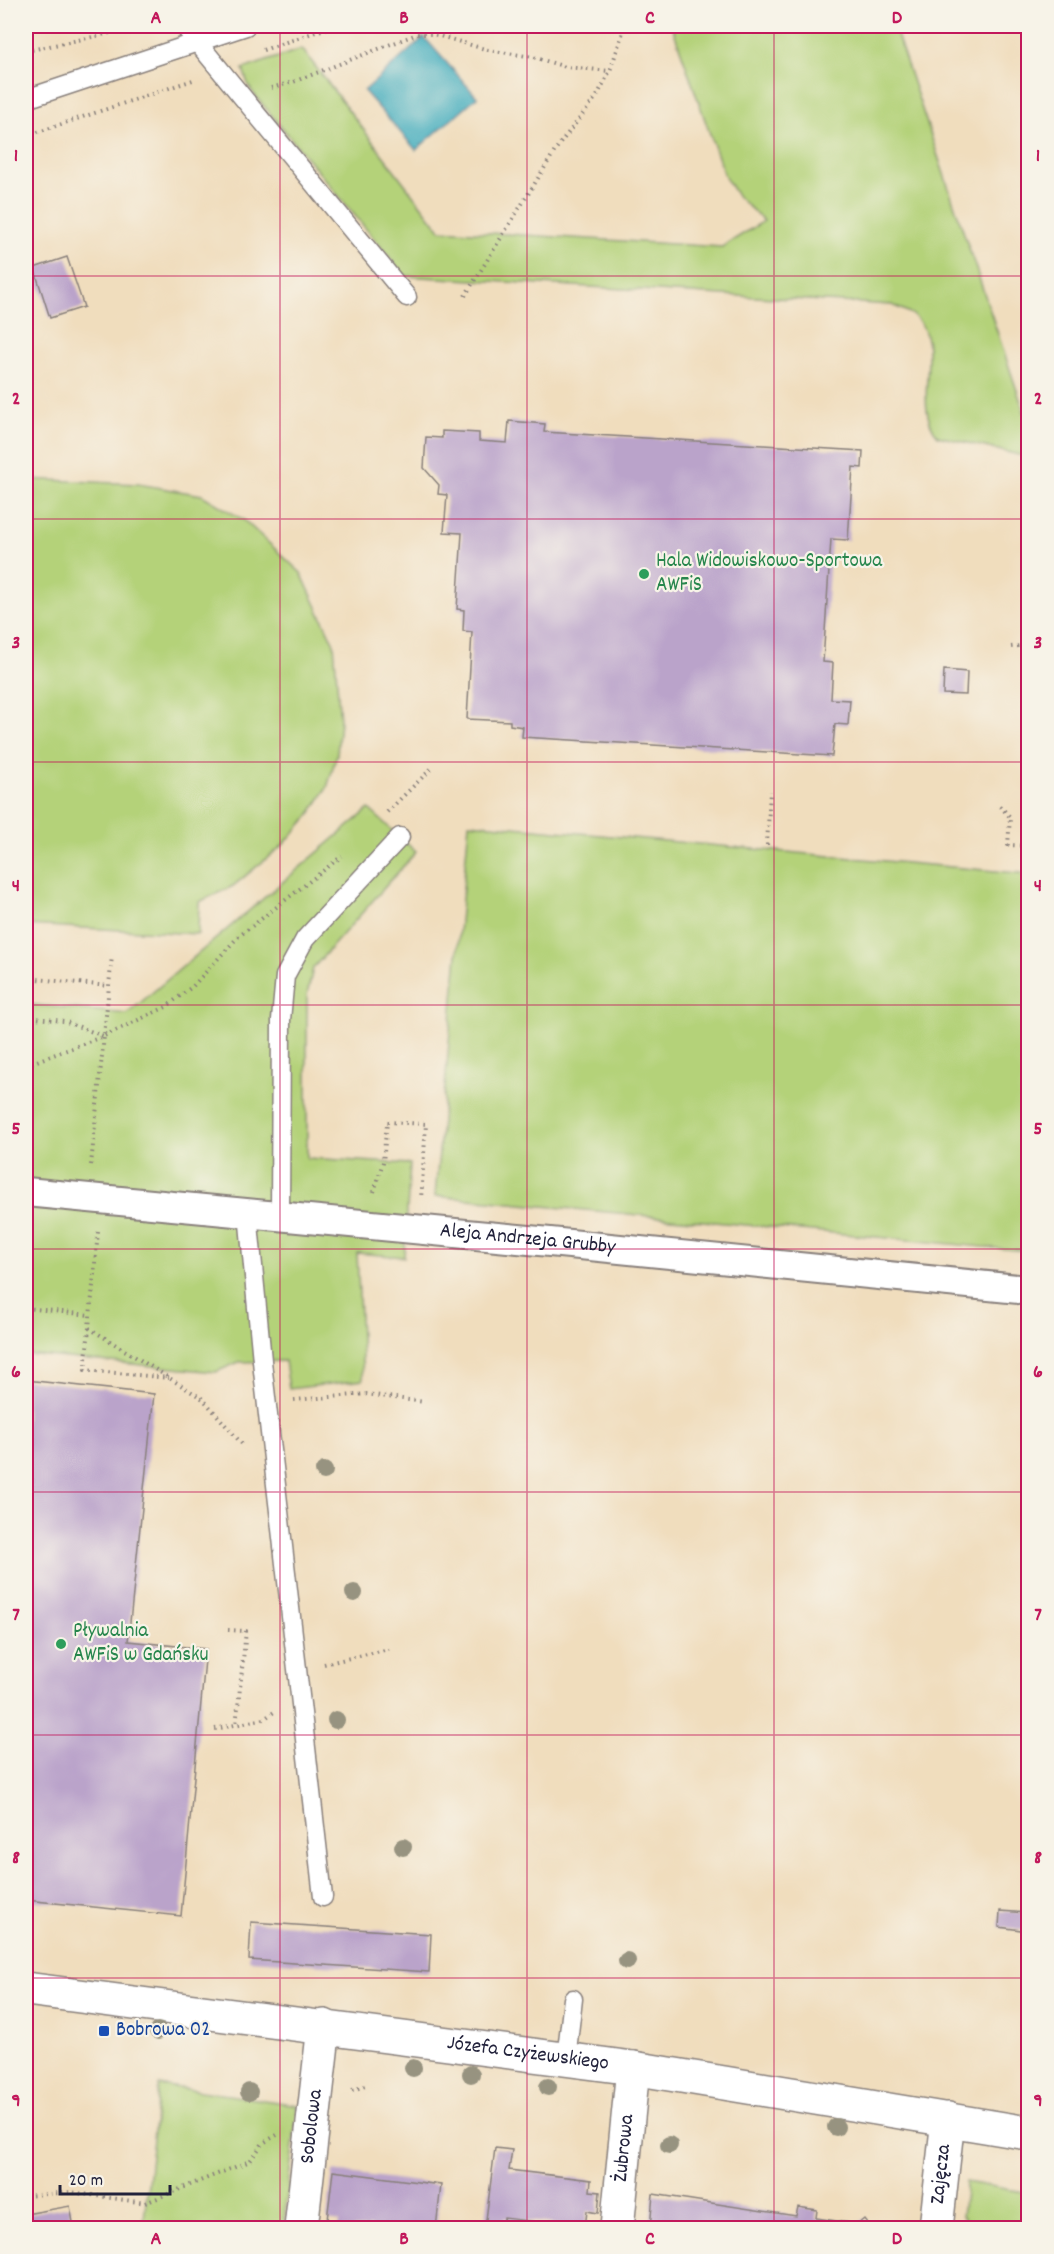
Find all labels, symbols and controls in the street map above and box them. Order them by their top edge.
text: A [151,5,162,33]
text: B [399,5,409,33]
text: C [645,5,655,33]
text: D [892,5,903,33]
text: 1 [14,143,18,171]
text: 1 [1036,143,1040,171]
text: 2 [12,386,20,414]
text: 2 [1034,386,1042,414]
place label: Hala Widowiskowo-Sportowa AWFiS [656,547,883,601]
marker: Hala Widowiskowo-Sportowa AWFiS [637,567,651,581]
text: 3 [12,630,20,658]
text: 3 [1034,630,1042,658]
text: 4 [12,873,20,901]
text: 4 [1034,873,1042,901]
text: 5 [11,1116,21,1144]
text: 5 [1033,1116,1043,1144]
street label: Aleja Andrzeja Grubby [439,1217,617,1264]
text: 6 [11,1359,21,1387]
text: 6 [1033,1359,1043,1387]
text: 7 [12,1602,20,1630]
text: 7 [1034,1602,1042,1630]
place label: Pływalnia AWFiS w Gdańsku [73,1617,209,1671]
marker: Pływalnia AWFiS w Gdańsku [54,1637,68,1651]
text: 8 [12,1845,20,1873]
text: 8 [1034,1845,1042,1873]
place label: Bobrowa 02 [116,2016,210,2046]
marker: Bobrowa 02 [97,2024,111,2038]
street label: Józefa Czyżewskiego [445,2029,611,2080]
street label: Sobolowa [293,2087,332,2166]
text: 9 [11,2088,21,2116]
text: 9 [1033,2088,1043,2116]
street label: Żubrowa [607,2112,643,2184]
street label: Zajęcza [924,2142,960,2206]
scale bar [60,2158,170,2196]
text: 20 m [69,2169,103,2194]
text: A [151,2226,162,2254]
text: B [399,2226,409,2254]
text: C [645,2226,655,2254]
text: D [892,2226,903,2254]

